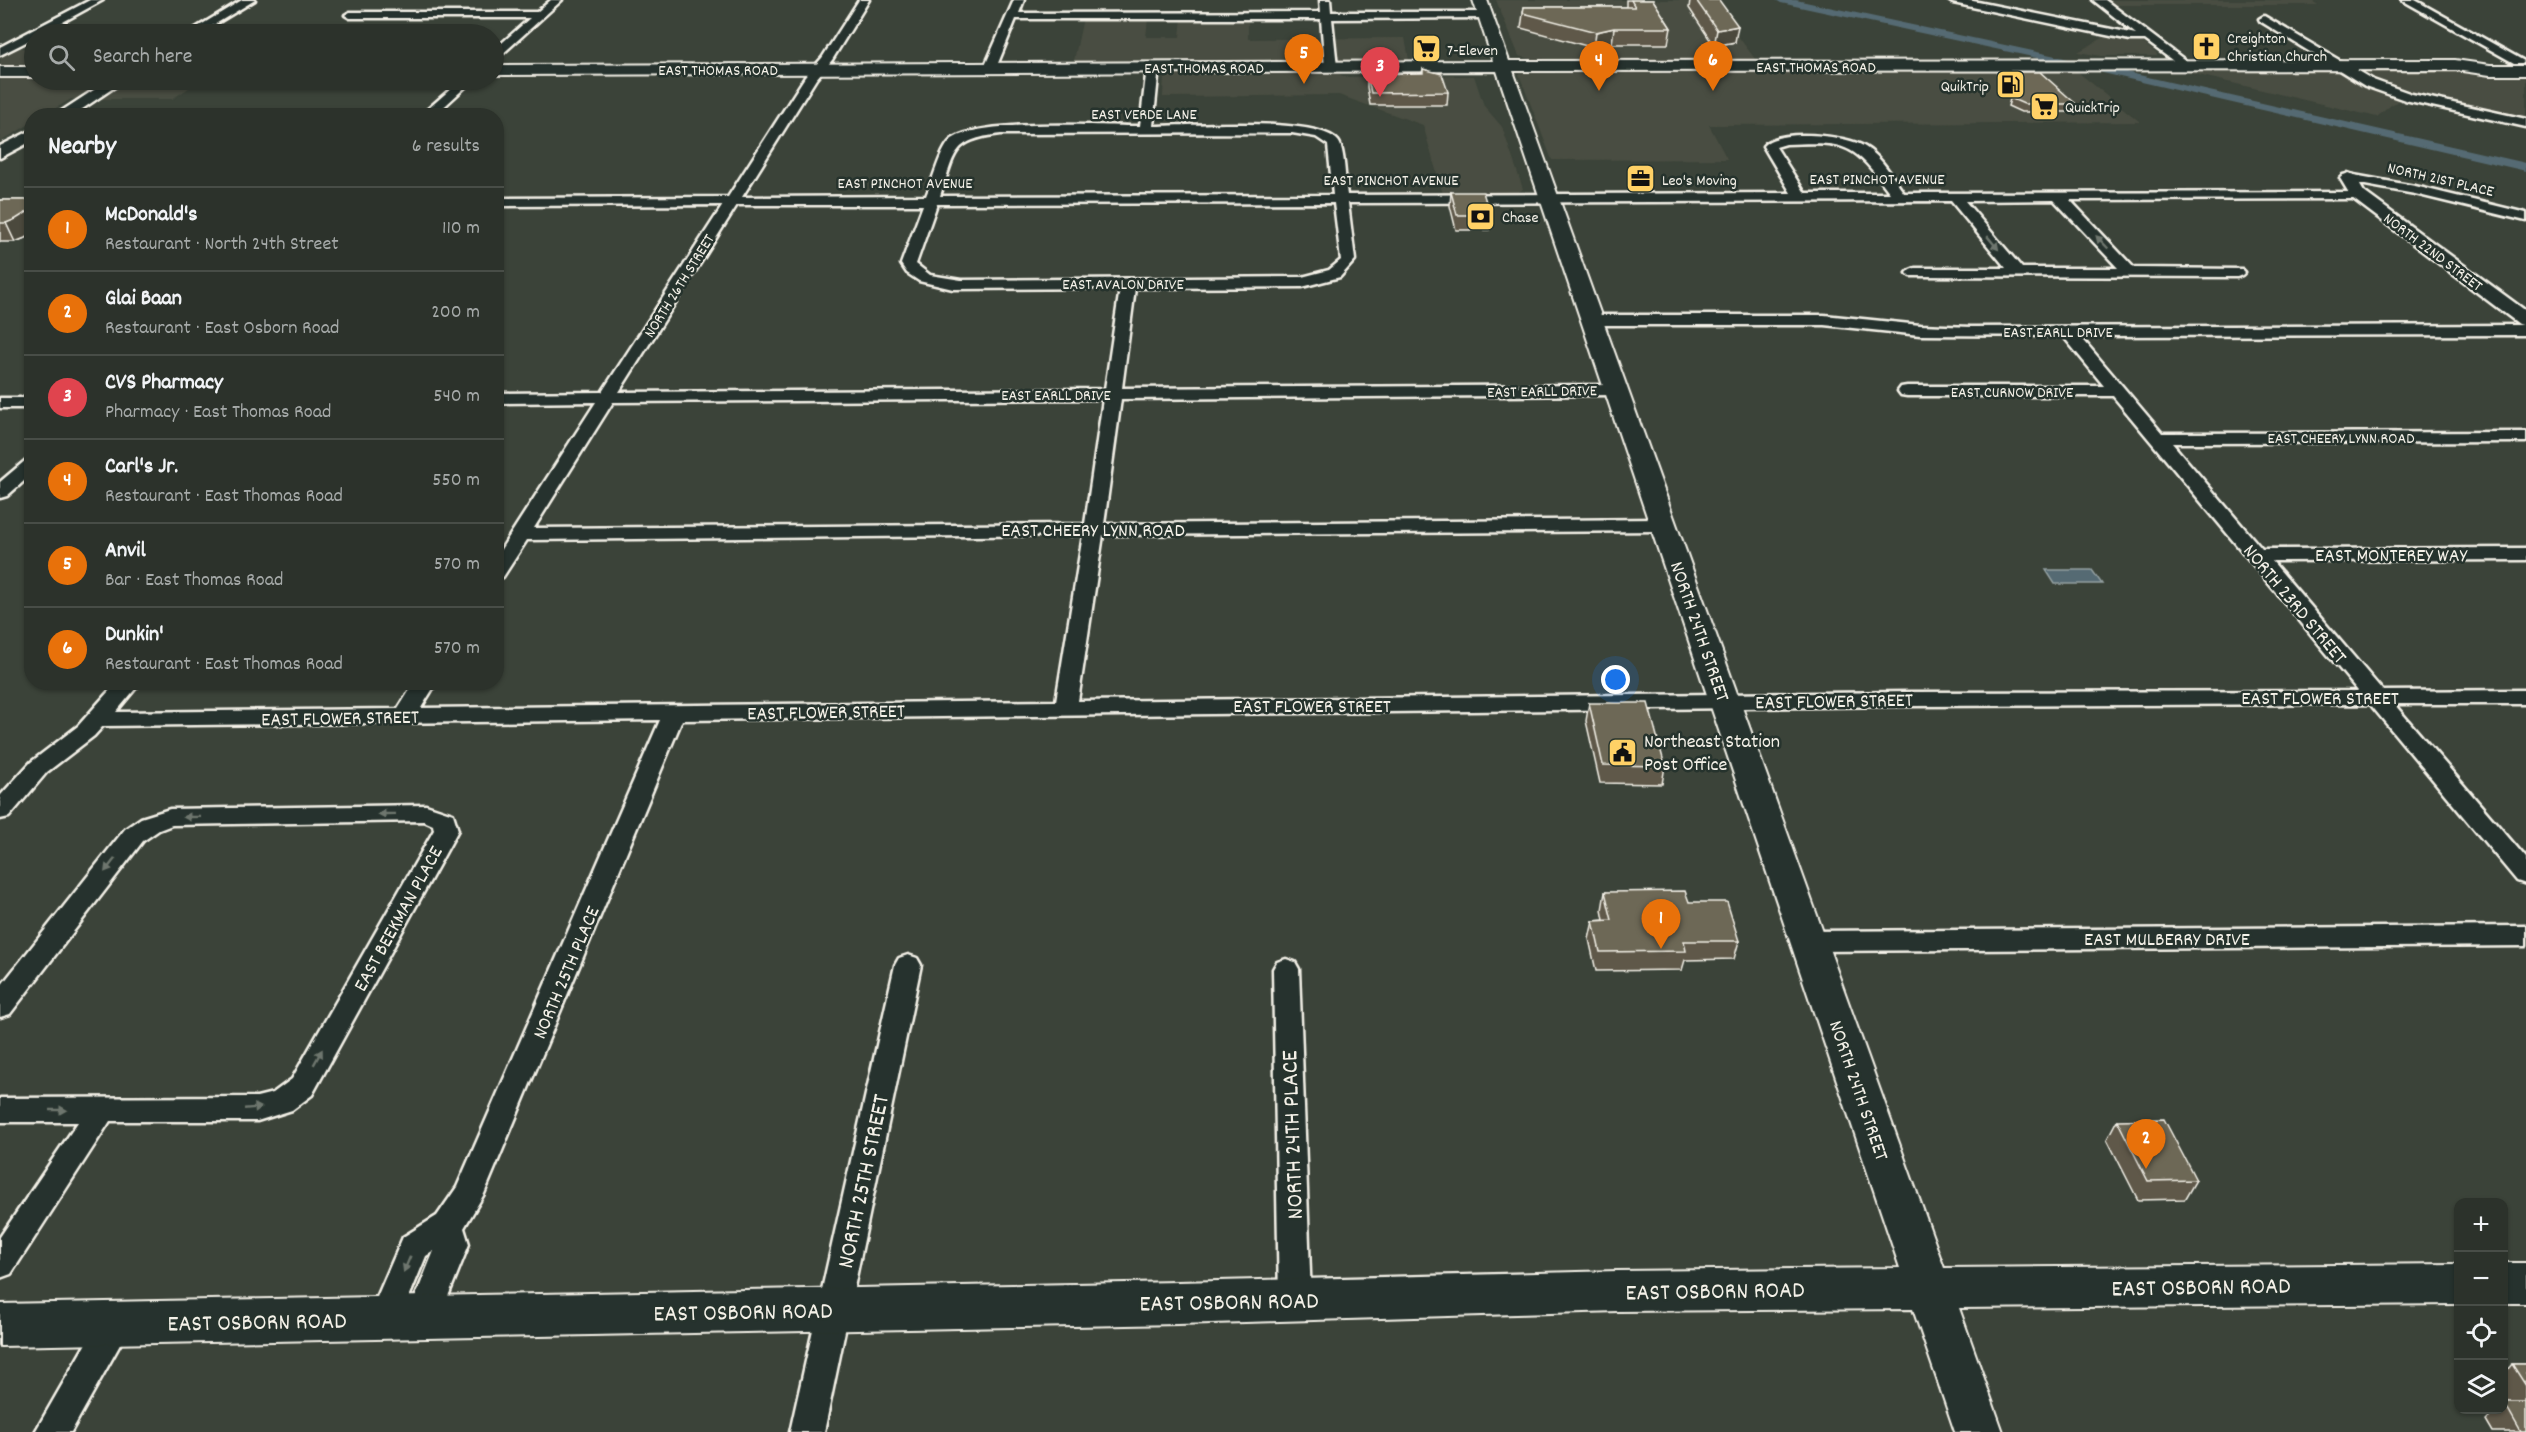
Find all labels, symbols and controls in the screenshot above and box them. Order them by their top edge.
search box [24,24,504,90]
place label: Creighton Christian Church [2227,28,2327,69]
church icon: Creighton Christian Church [2190,30,2222,62]
supermarket icon: 7-Eleven [1410,33,1442,65]
pin: 5 [1284,34,1324,84]
place label: 7-Eleven [1447,40,1498,63]
icon: search [45,41,78,74]
text: Search here [93,42,192,73]
pin: 4 [1580,42,1618,91]
pin: 6 [1694,42,1732,91]
pin: 3 [1360,48,1400,97]
street label: EAST THOMAS ROAD [1756,57,1876,80]
street label: EAST THOMAS ROAD [1144,58,1264,81]
street label: EAST THOMAS ROAD [658,60,778,83]
fuel station icon: QuikTrip [1994,69,2026,101]
place label: QuikTrip [1941,76,1989,99]
supermarket icon: QuickTrip [2028,90,2060,122]
place label: QuickTrip [2065,97,2120,120]
street label: EAST VERDE LANE [1091,104,1197,127]
text: Nearby [48,129,116,166]
text: 6 results [412,133,480,161]
street label: NORTH 21ST PLACE [2385,157,2497,204]
office icon: Leo's Moving [1625,163,1657,195]
street label: EAST PINCHOT AVENUE [1809,169,1945,192]
street label: EAST PINCHOT AVENUE [1323,170,1459,193]
place label: Leo's Moving [1662,170,1737,193]
street label: EAST PINCHOT AVENUE [837,173,973,196]
text: McDonald's [105,200,198,231]
bank icon: Chase [1465,200,1497,232]
place label: Chase [1502,207,1539,230]
street label: NORTH 22ND STREET [2378,208,2487,298]
text: 1 [65,215,70,243]
text: 110 m [442,215,480,243]
street label: NORTH 26TH STREET [639,230,722,343]
text: Restaurant · North 24th Street [105,231,339,259]
one-way arrow [1986,235,1999,250]
one-way arrow [2095,235,2109,250]
street label: EAST AVALON DRIVE [1062,274,1185,297]
text: Glai Baan [105,284,182,315]
text: 2 [63,299,72,327]
text: 200 m [431,299,480,327]
text: Restaurant · East Osborn Road [105,315,339,343]
street label: EAST EARLL DRIVE [2003,322,2114,345]
text: CVS Pharmacy [105,368,223,399]
street label: EAST EARLL DRIVE [1487,380,1598,405]
street label: EAST CURNOW DRIVE [1951,382,2074,405]
text: 3 [63,383,72,411]
text: 540 m [433,383,480,411]
street label: EAST EARLL DRIVE [1001,385,1112,408]
text: Pharmacy · East Thomas Road [105,399,331,427]
street label: EAST CHEERY LYNN ROAD [2268,428,2414,451]
text: Carl's Jr. [105,452,178,483]
text: 4 [63,467,72,495]
text: 550 m [432,467,480,495]
text: Restaurant · East Thomas Road [105,483,343,511]
street label: EAST CHEERY LYNN ROAD [1001,518,1185,546]
text: Anvil [105,536,146,567]
street label: NORTH 23RD STREET [2235,539,2352,671]
street label: EAST MONTEREY WAY [2315,543,2468,571]
text: 5 [63,551,72,579]
text: 570 m [434,551,480,579]
street label: NORTH 24TH STREET [1661,558,1735,706]
text: Bar · East Thomas Road [105,567,283,595]
text: Dunkin' [105,620,164,651]
text: 6 [63,635,72,663]
text: 570 m [434,635,480,663]
text: Restaurant · East Thomas Road [105,651,343,679]
your location [1601,665,1630,694]
street label: EAST FLOWER STREET [2241,686,2399,714]
street label: EAST FLOWER STREET [1755,688,1913,718]
street label: EAST FLOWER STREET [1233,694,1391,722]
street label: EAST FLOWER STREET [747,699,905,729]
street label: EAST FLOWER STREET [261,705,419,735]
place label: Northeast Station Post Office [1644,729,1780,780]
public building icon: Northeast Station Post Office [1607,736,1639,768]
one-way arrow [377,809,396,818]
one-way arrow [182,812,201,822]
street label: EAST BEEKMAN PLACE [348,842,451,997]
one-way arrow [105,858,117,873]
pin: 1 [1642,900,1680,949]
street label: NORTH 25TH PLACE [527,902,608,1044]
street label: EAST MULBERRY DRIVE [2084,927,2250,955]
street label: NORTH 24TH STREET [1820,1017,1894,1165]
one-way arrow [313,1049,323,1066]
street label: NORTH 24TH PLACE [1274,1050,1314,1220]
street label: NORTH 25TH STREET [830,1091,900,1272]
one-way arrow [244,1103,263,1113]
one-way arrow [49,1105,68,1115]
pin: 2 [2126,1120,2166,1169]
map controls [2454,1198,2508,1414]
button: + [2454,1198,2508,1252]
button: − [2454,1252,2508,1306]
one-way arrow [402,1256,412,1274]
street label: EAST OSBORN ROAD [2111,1270,2291,1308]
street label: EAST OSBORN ROAD [1625,1274,1805,1312]
street label: EAST OSBORN ROAD [1139,1285,1319,1323]
street label: EAST OSBORN ROAD [653,1295,833,1333]
street label: EAST OSBORN ROAD [167,1305,347,1343]
button: locate [2454,1306,2508,1360]
button: layers [2454,1360,2508,1414]

